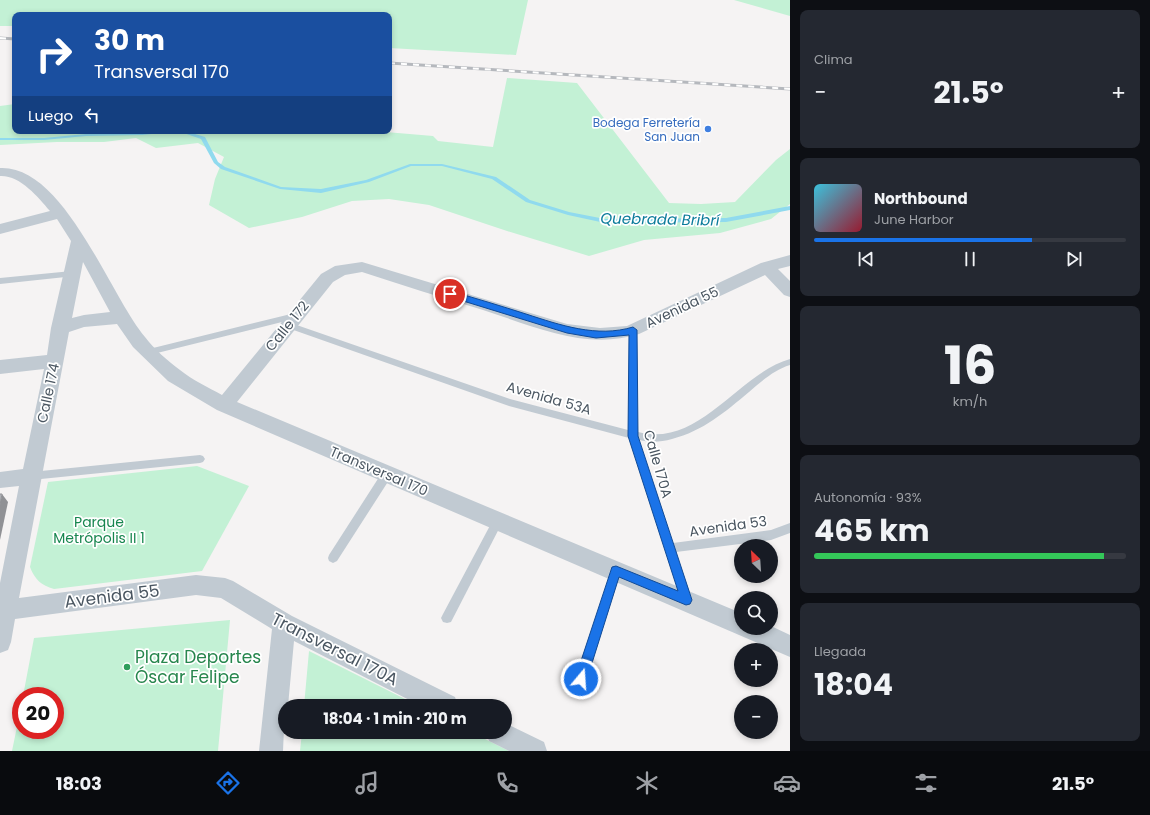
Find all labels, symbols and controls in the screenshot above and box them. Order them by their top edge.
text: 30 m [94,21,165,60]
icon: right [28,28,80,80]
text: Clima [814,50,853,69]
text: Transversal 170 [94,59,229,84]
text: 21.5° [933,71,1004,114]
text: − [814,77,826,108]
text: + [1111,77,1126,108]
icon: left [81,104,103,126]
text: Luego [28,105,73,126]
place label: Bodega Ferretería San Juan [593,114,700,145]
marker: Bodega Ferretería San Juan [703,124,713,134]
text: Northbound [874,188,968,209]
water label: Quebrada Bribrí [600,207,721,231]
text: June Harbor [874,210,954,229]
icon: previous [855,248,877,270]
icon: pause [959,248,981,270]
icon: next [1063,248,1085,270]
pin [433,277,467,311]
street label: Avenida 55 [642,281,722,333]
icon: arrive [439,283,461,305]
street label: Calle 172 [260,296,314,356]
text: 16 [944,329,996,402]
street label: Calle 174 [32,361,64,425]
street label: Avenida 53A [504,376,594,420]
text: km/h [953,392,987,411]
street label: Calle 170A [639,428,677,500]
street label: Transversal 170 [327,441,431,501]
text: Autonomía · 93% [814,488,922,507]
text: 465 km [814,509,930,552]
street label: Avenida 53 [688,511,768,541]
park label: Parque Metrópolis II 1 [53,512,145,548]
north arrow [734,539,778,583]
map controls [734,539,778,739]
street label: Avenida 55 [63,578,161,614]
button: search [734,591,778,635]
street label: Transversal 170A [268,607,402,691]
text: Llegada [814,642,866,661]
button: + [734,643,778,687]
place label: Plaza Deportes Óscar Felipe [135,645,261,689]
position arrow [560,658,602,700]
marker: Plaza Deportes Óscar Felipe [122,662,132,672]
text: 18:04 [814,663,893,706]
speed limit sign: 20 [12,687,64,739]
button: − [734,695,778,739]
text: 18:04 · 1 min · 210 m [323,708,467,729]
icon: directions [214,769,242,797]
icon: music [353,769,381,797]
icon: phone [493,769,521,797]
icon: climate [633,769,661,797]
icon: car [773,769,801,797]
icon: filters [912,769,940,797]
text: 18:03 [56,771,102,796]
text: 21.5° [1052,771,1094,796]

